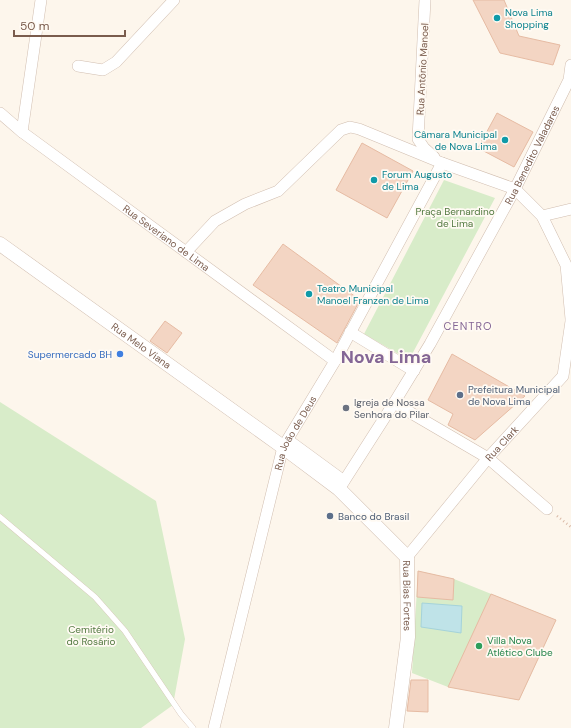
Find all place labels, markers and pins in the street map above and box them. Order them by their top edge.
place label: Nova Lima Shopping [505,6,553,31]
marker: Nova Lima Shopping [492,13,502,23]
place label: Câmara Municipal de Nova Lima [414,128,497,153]
marker: Câmara Municipal de Nova Lima [500,135,510,145]
place label: Forum Augusto de Lima [382,168,452,193]
marker: Forum Augusto de Lima [369,175,379,185]
place label: Teatro Municipal Manoel Franzen de Lima [317,282,429,307]
marker: Teatro Municipal Manoel Franzen de Lima [304,289,314,299]
place label: Supermercado BH [28,348,112,361]
marker: Supermercado BH [115,349,125,359]
place label: Prefeitura Municipal de Nova Lima [468,383,560,408]
marker: Prefeitura Municipal de Nova Lima [455,390,465,400]
place label: Igreja de Nossa Senhora do Pilar [354,396,429,421]
marker: Igreja de Nossa Senhora do Pilar [341,403,351,413]
place label: Banco do Brasil [338,510,409,523]
marker: Banco do Brasil [325,511,335,521]
place label: Villa Nova Atlético Clube [487,634,553,659]
marker: Villa Nova Atlético Clube [474,641,484,651]

